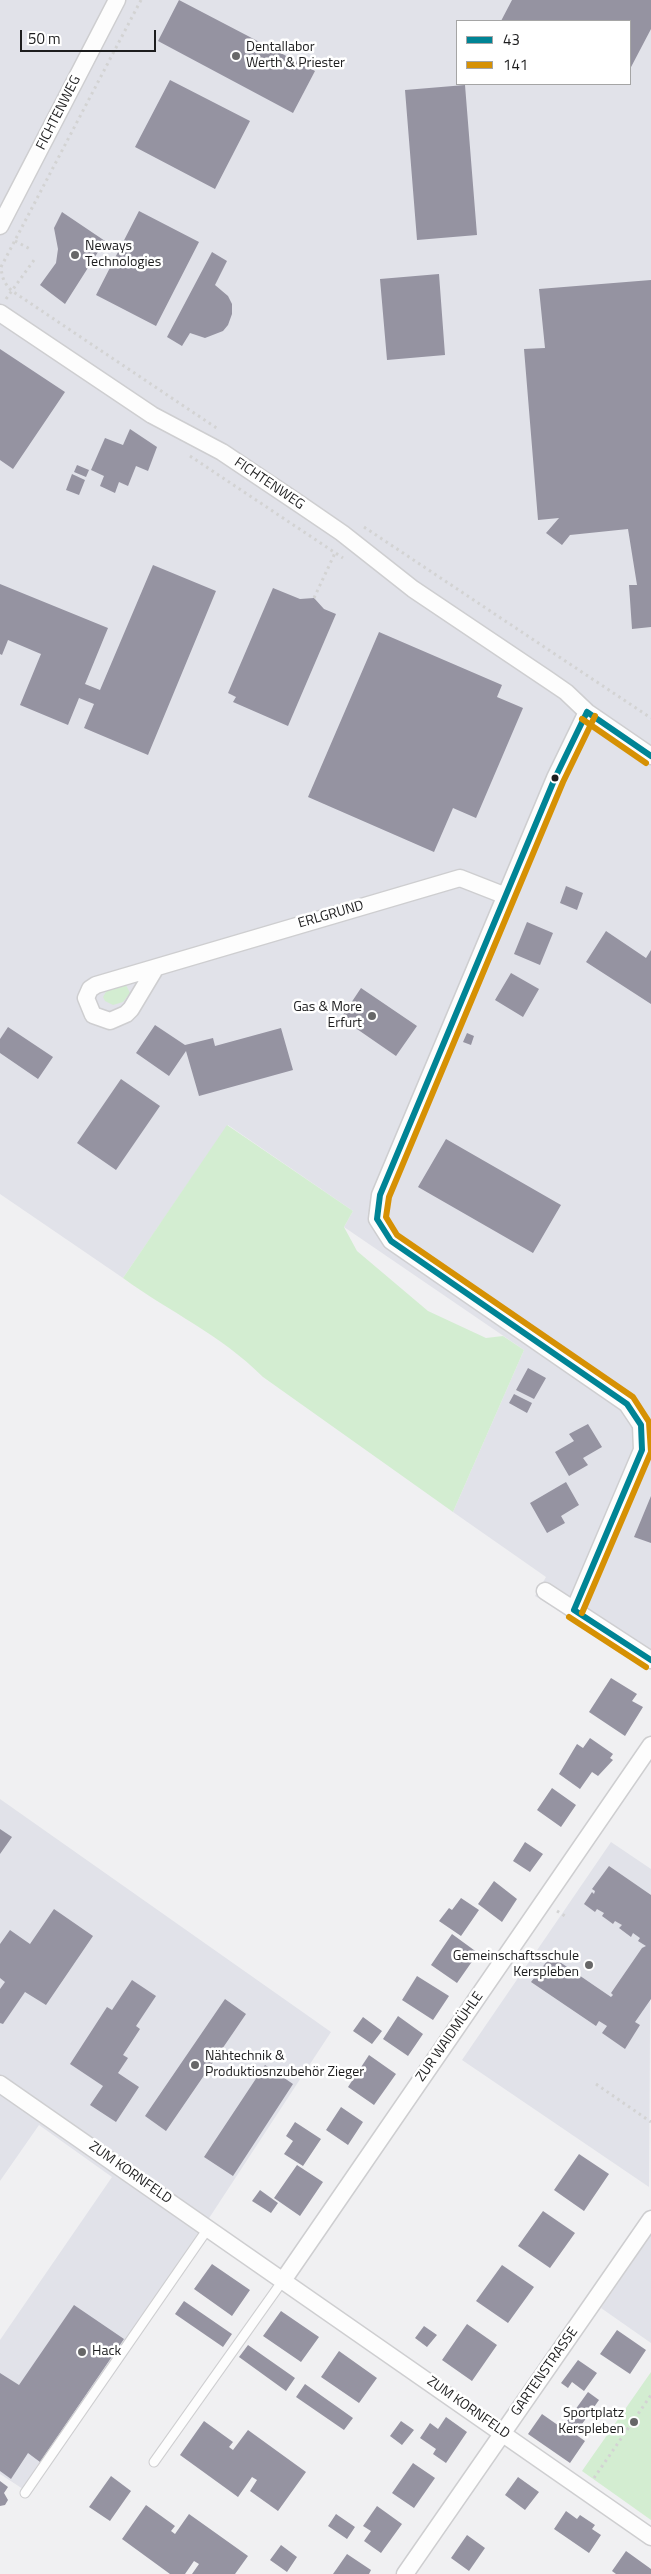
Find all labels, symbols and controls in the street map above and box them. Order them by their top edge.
scale bar [22,20,159,52]
legend [456,20,631,85]
text: 50 m [28,27,61,50]
text: 43 [503,28,520,51]
place label: Dentallabor Werth & Priester [246,40,345,72]
marker: Dentallabor Werth & Priester [230,50,242,62]
text: 141 [503,53,528,76]
street label: FICHTENWEG [33,73,85,153]
place label: Neways Technologies [85,239,161,272]
marker: Neways Technologies [69,249,81,261]
street label: FICHTENWEG [231,454,307,514]
unlabelled marker [550,773,560,783]
street label: ERLGRUND [296,898,366,932]
place label: Gas & More Erfurt [293,1000,362,1032]
marker: Gas & More Erfurt [366,1010,378,1022]
place label: Gemeinschaftsschule Kerspleben [453,1949,579,1981]
marker: Gemeinschaftsschule Kerspleben [583,1959,595,1971]
street label: ZUR WAIDMÜHLE [413,1989,487,2085]
place label: Nähtechnik & Produktiosnzubehör Zieger [205,2049,364,2082]
marker: Nähtechnik & Produktiosnzubehör Zieger [189,2059,201,2071]
street label: ZUM KORNFELD [85,2138,175,2208]
street label: GARTENSTRASSE [508,2324,582,2420]
place label: Hack [92,2344,121,2360]
marker: Hack [76,2346,88,2358]
street label: ZUM KORNFELD [423,2373,513,2443]
place label: Sportplatz Kerspleben [558,2406,624,2438]
marker: Sportplatz Kerspleben [628,2416,640,2428]

